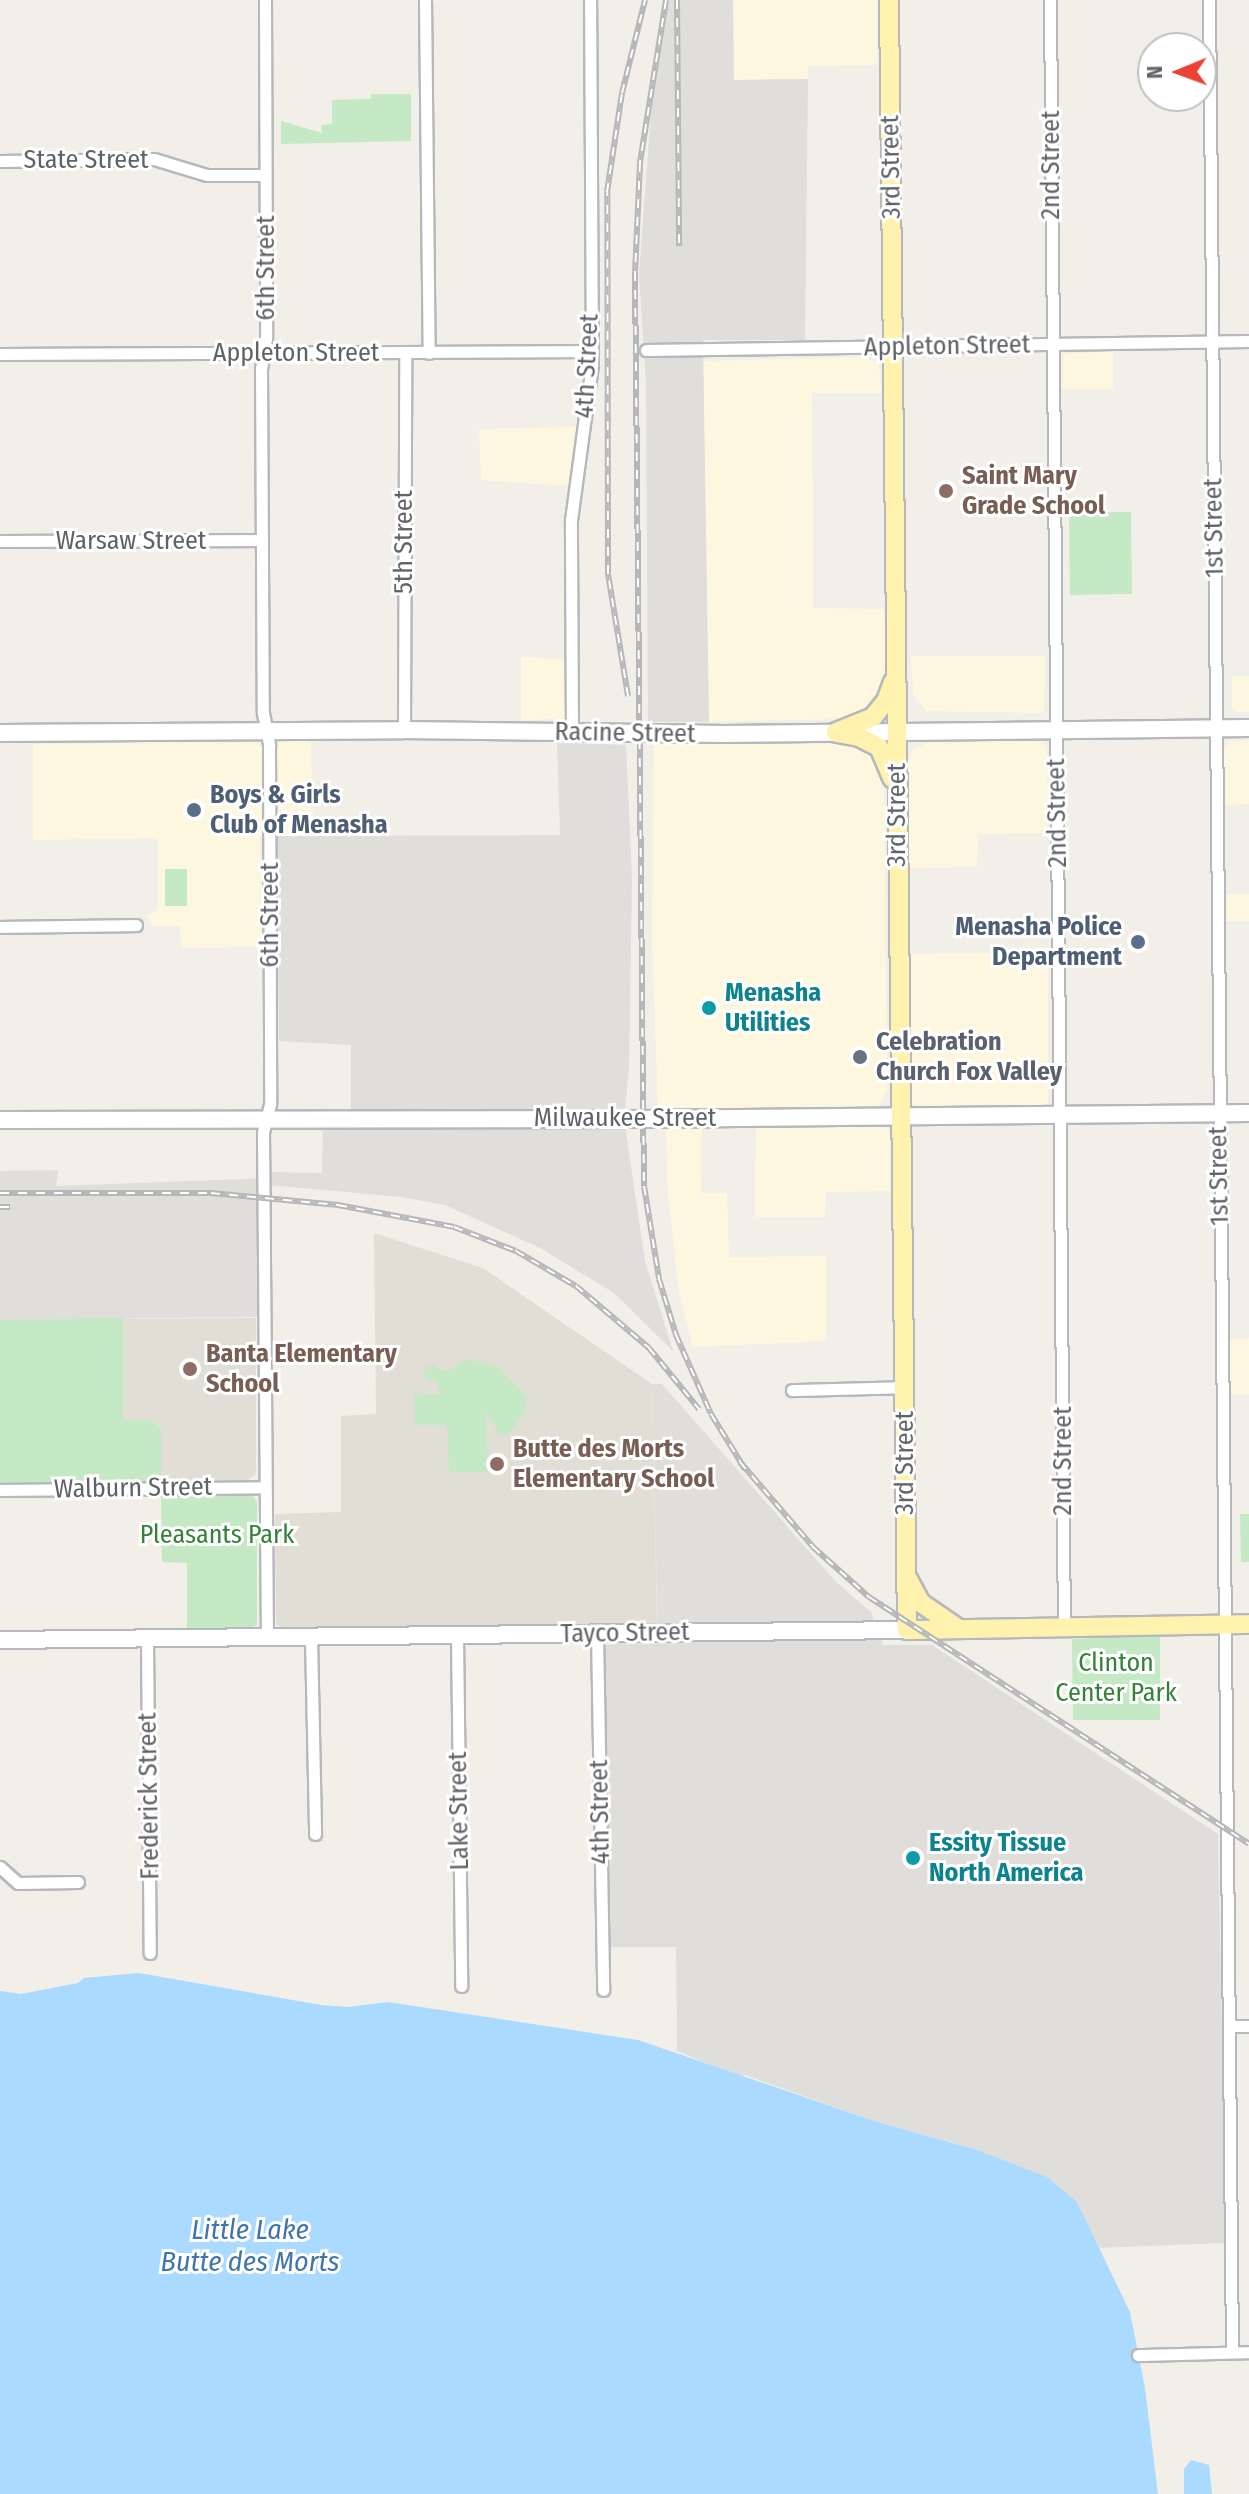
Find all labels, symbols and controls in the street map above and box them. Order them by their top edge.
north arrow [1137,32,1217,112]
text: N [1141,66,1168,79]
street label: 2nd Street [1035,110,1067,220]
street label: 3rd Street [874,115,908,219]
street label: State Street [24,144,148,176]
street label: 6th Street [250,215,282,321]
street label: 4th Street [569,313,605,419]
street label: Appleton Street [864,329,1030,363]
street label: Appleton Street [213,337,379,369]
place label: Saint Mary Grade School [962,460,1105,522]
street label: 1st Street [1198,478,1230,578]
marker: Saint Mary Grade School [937,482,955,500]
street label: 5th Street [388,490,420,594]
street label: Warsaw Street [56,525,206,557]
street label: Racine Street [554,716,696,750]
street label: 2nd Street [1040,758,1074,868]
street label: 3rd Street [881,763,913,867]
place label: Boys & Girls Club of Menasha [210,779,388,840]
marker: Boys & Girls Club of Menasha [185,801,203,819]
street label: 6th Street [254,862,286,968]
place label: Menasha Police Department [955,911,1122,972]
marker: Menasha Police Department [1129,933,1147,951]
place label: Menasha Utilities [725,977,821,1038]
marker: Menasha Utilities [700,999,718,1017]
place label: Celebration Church Fox Valley [876,1026,1062,1088]
marker: Celebration Church Fox Valley [851,1048,869,1066]
street label: Milwaukee Street [534,1102,716,1134]
street label: 1st Street [1203,1126,1235,1226]
place label: Banta Elementary School [206,1338,397,1400]
marker: Banta Elementary School [181,1360,199,1378]
street label: 2nd Street [1047,1406,1079,1516]
street label: 3rd Street [889,1411,921,1515]
place label: Butte des Morts Elementary School [513,1433,714,1494]
marker: Butte des Morts Elementary School [488,1455,506,1473]
street label: Walburn Street [54,1471,212,1505]
park label: Pleasants Park [140,1519,294,1551]
street label: Tayco Street [560,1616,690,1650]
park label: Clinton Center Park [1055,1647,1177,1708]
street label: Frederick Street [132,1712,166,1880]
street label: Lake Street [442,1751,476,1871]
street label: 4th Street [583,1759,617,1865]
place label: Essity Tissue North America [929,1827,1084,1888]
marker: Essity Tissue North America [904,1849,922,1867]
water label: Little Lake Butte des Morts [161,2213,339,2279]

